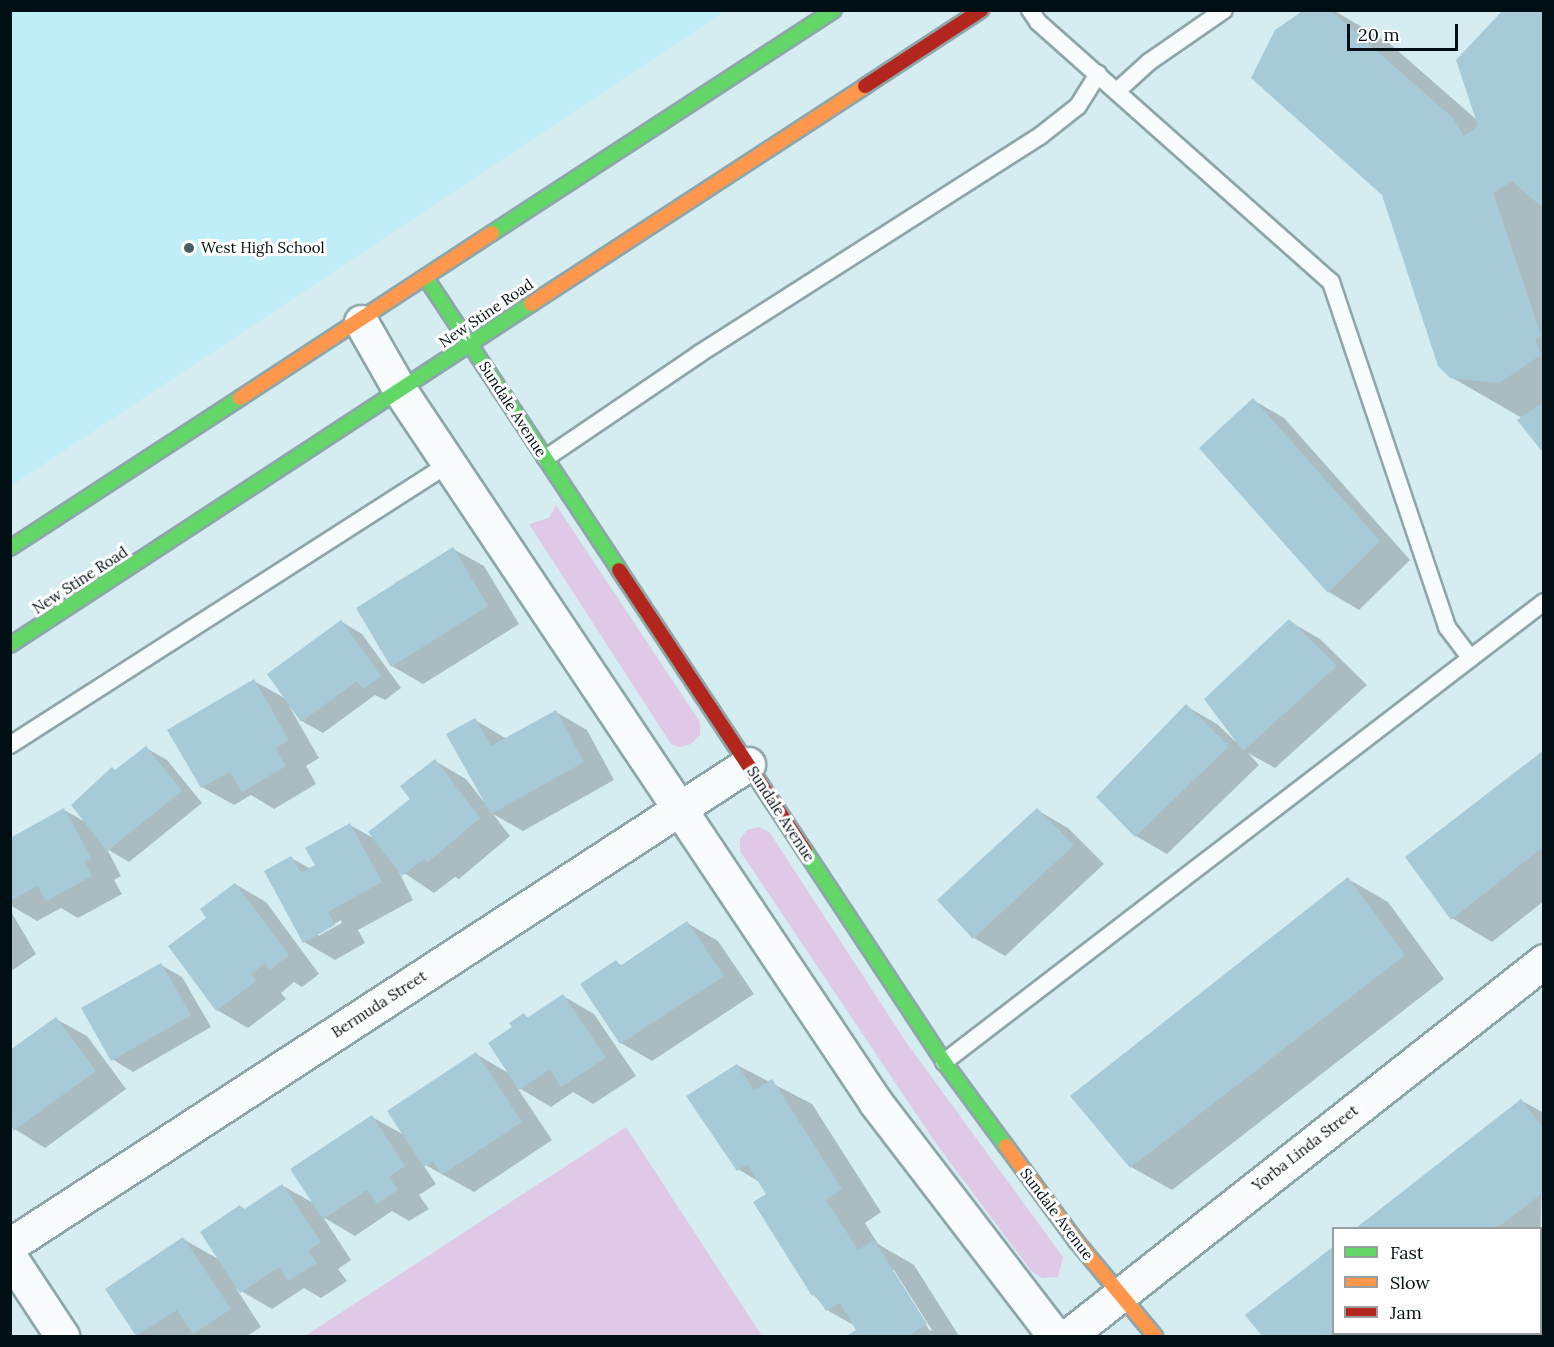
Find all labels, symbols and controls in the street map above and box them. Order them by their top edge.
scale bar [1350,12,1461,50]
text: 20 m [1358,23,1400,46]
place label: West High School [201,239,325,257]
marker: West High School [182,241,196,255]
street label: New Stine Road [435,275,537,351]
street label: Sundale Avenue [475,358,551,460]
street label: New Stine Road [29,543,131,617]
street label: Sundale Avenue [743,763,819,865]
street label: Bermuda Street [328,967,430,1041]
street label: Yorba Linda Street [1249,1101,1361,1195]
street label: Sundale Avenue [1017,1165,1097,1263]
legend [1332,1227,1542,1335]
text: Fast [1390,1241,1424,1264]
text: Slow [1390,1271,1430,1294]
text: Jam [1390,1301,1422,1324]

